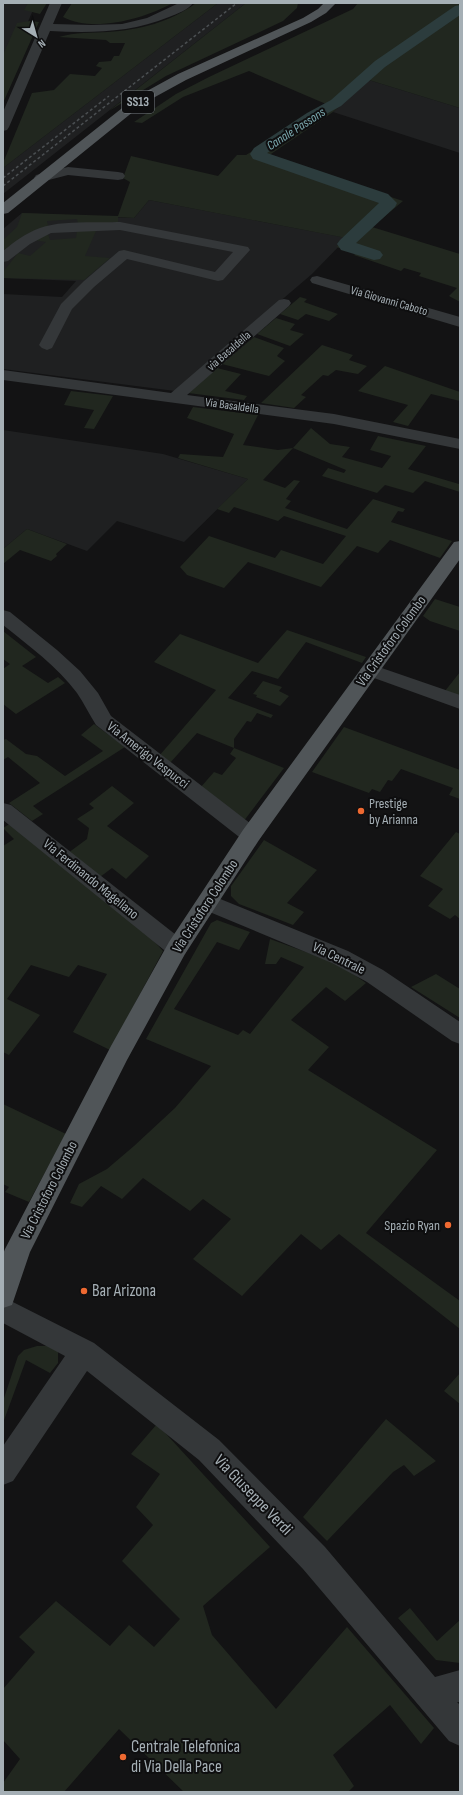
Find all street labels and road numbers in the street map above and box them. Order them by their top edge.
road number: SS13 [122,91,154,113]
street label: Via Giovanni Caboto [349,283,429,319]
street label: via Basaldella [204,328,254,374]
street label: Via Basaldella [204,395,260,417]
street label: Via Cristoforo Colombo [352,592,430,690]
street label: Via Amerigo Vespucci [104,718,192,792]
street label: Via Ferdinando Magellano [40,835,142,923]
street label: Via Cristoforo Colombo [169,856,242,956]
street label: Via Centrale [310,938,368,978]
street label: Via Cristoforo Colombo [17,1138,81,1242]
street label: Via Giuseppe Verdi [210,1451,296,1539]

